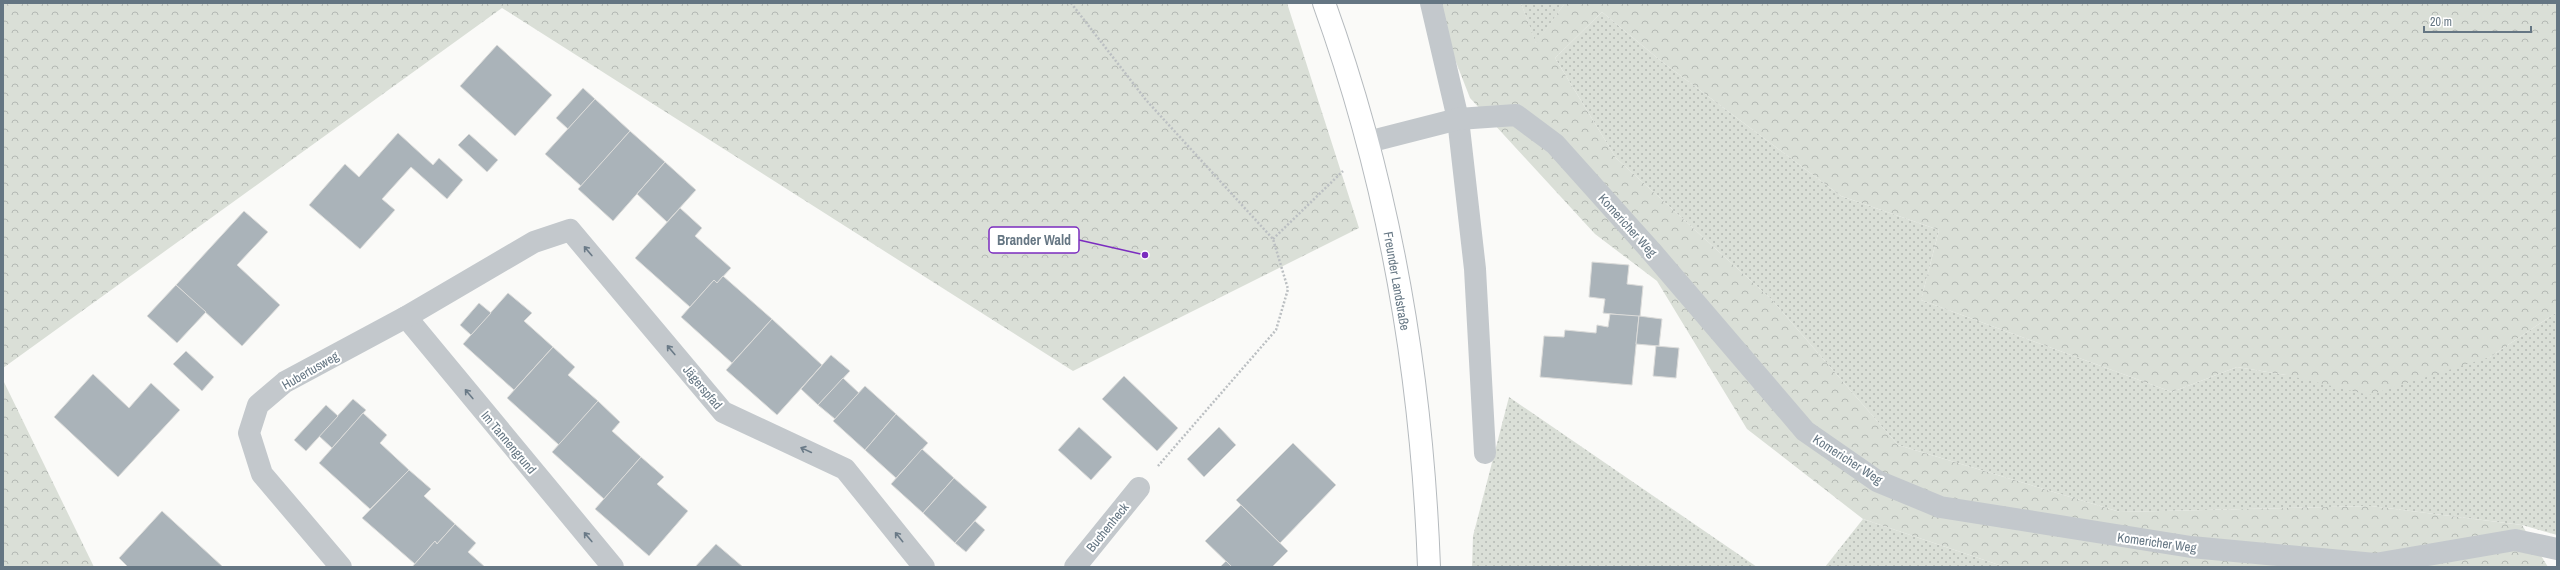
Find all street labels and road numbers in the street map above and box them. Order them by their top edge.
street label: Komericher Weg [1595,190,1661,261]
street label: Freunder Landstraße [1379,230,1414,332]
street label: Hubertusweg [279,347,342,393]
street label: Jägerspfad [679,362,726,413]
street label: Im Tannengrund [477,407,540,477]
street label: Komericher Weg [1810,431,1886,488]
street label: Buchenheck [1082,499,1133,555]
street label: Komericher Weg [2116,529,2198,556]

